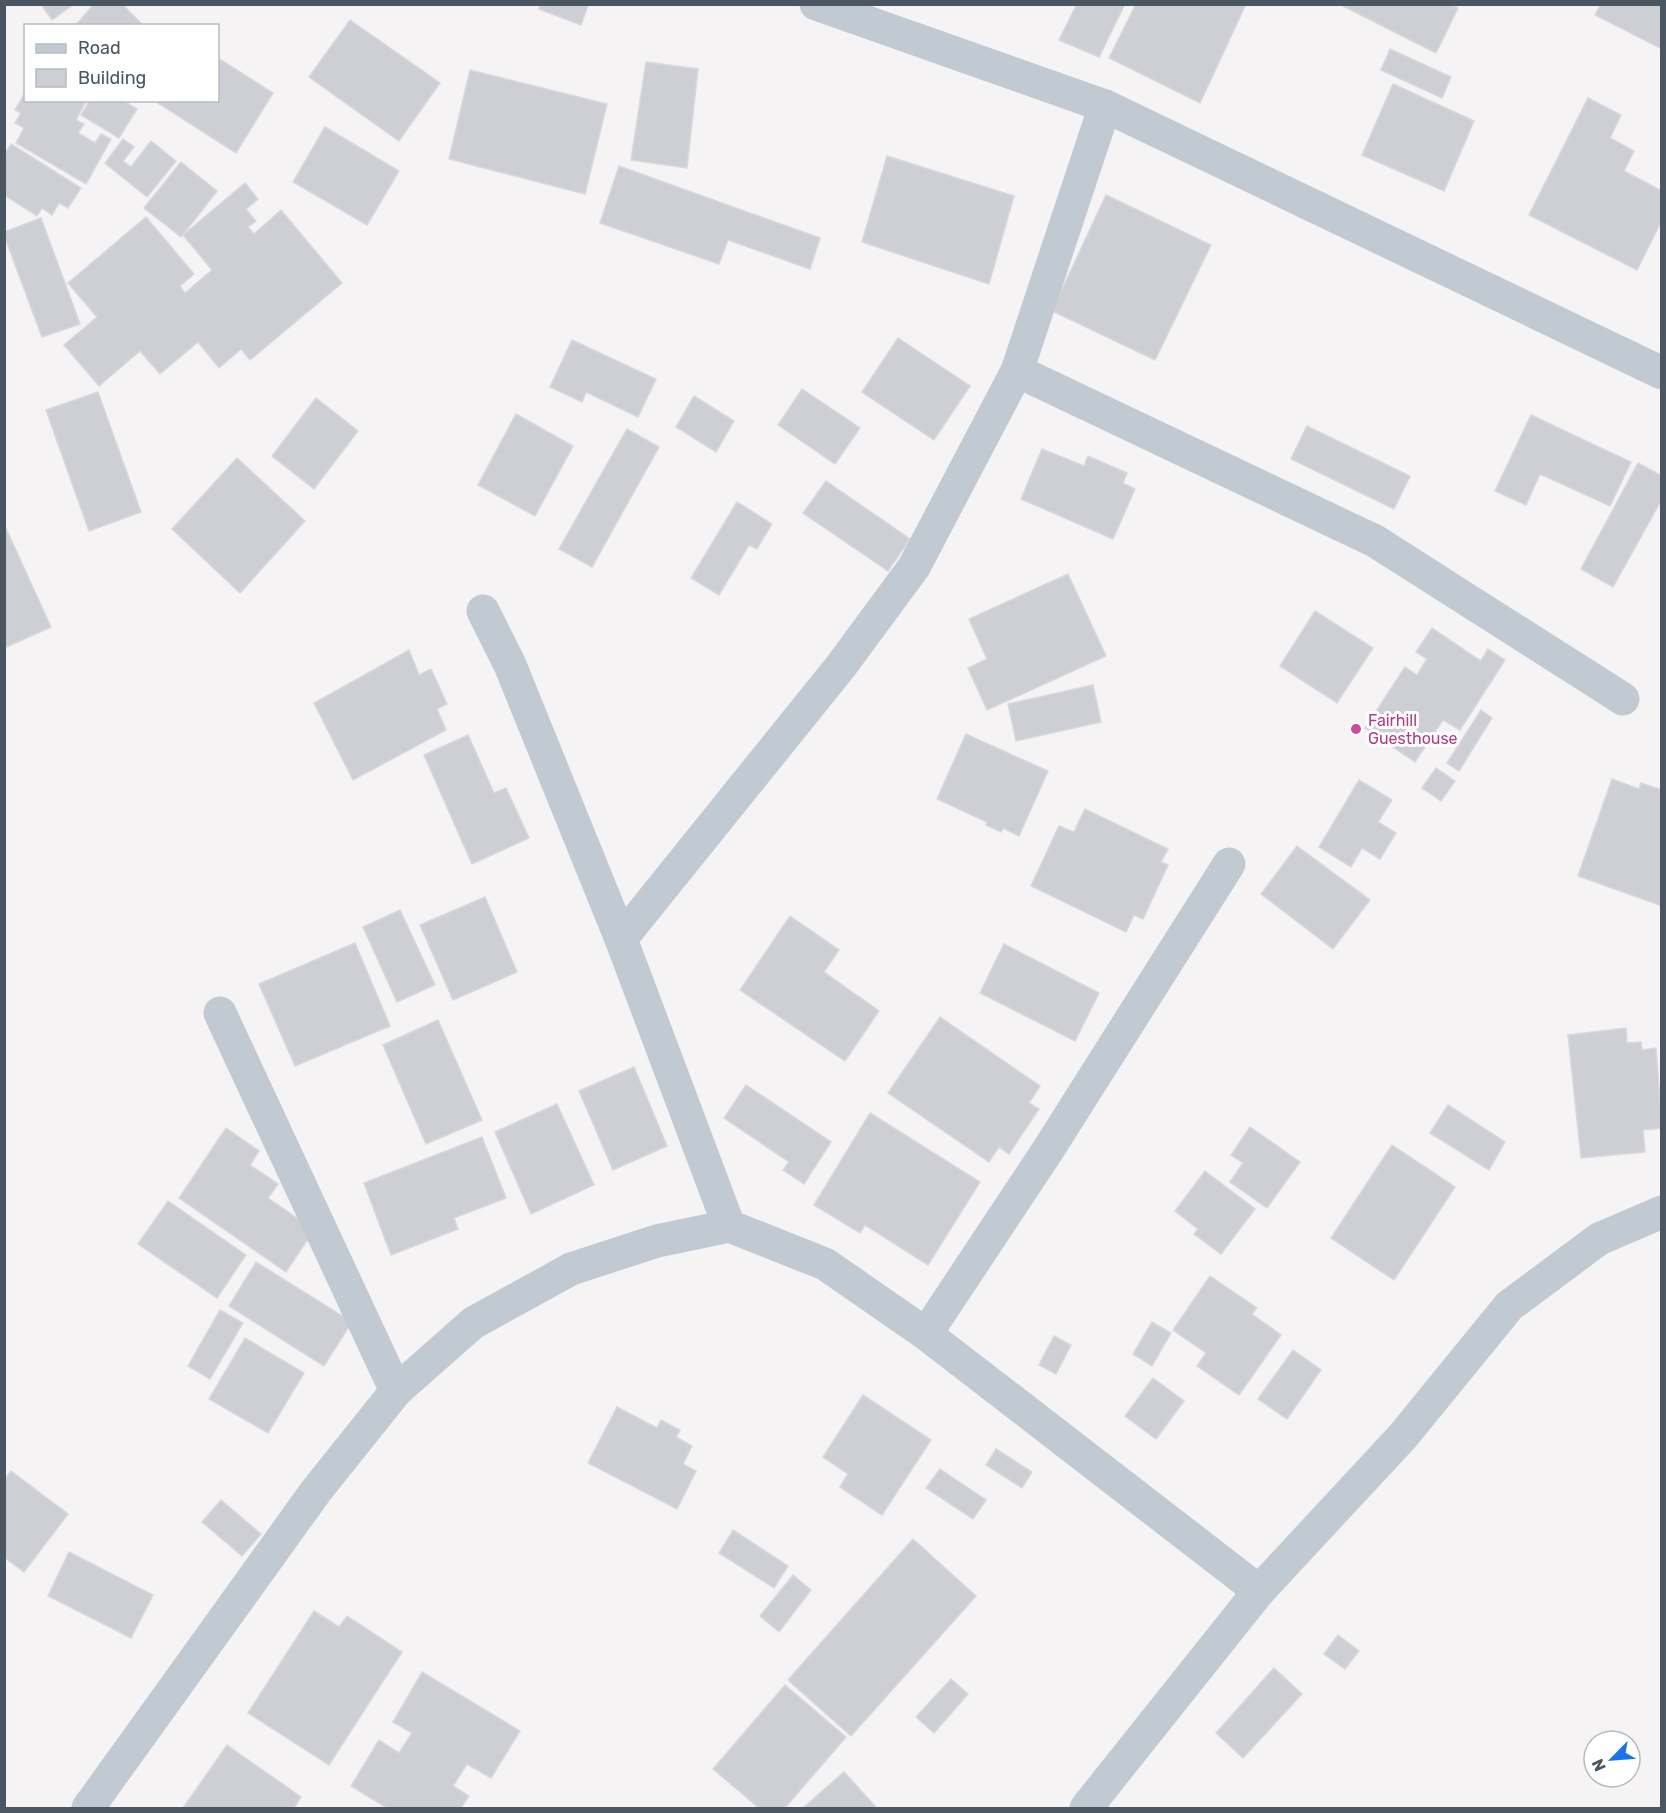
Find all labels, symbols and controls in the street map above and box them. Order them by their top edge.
legend [24,24,219,102]
text: Road [78,37,121,59]
text: Building [78,67,146,89]
place label: Fairhill Guesthouse [1368,711,1458,748]
marker: Fairhill Guesthouse [1349,722,1363,736]
north arrow [1582,1729,1642,1789]
text: N [1588,1756,1610,1774]

